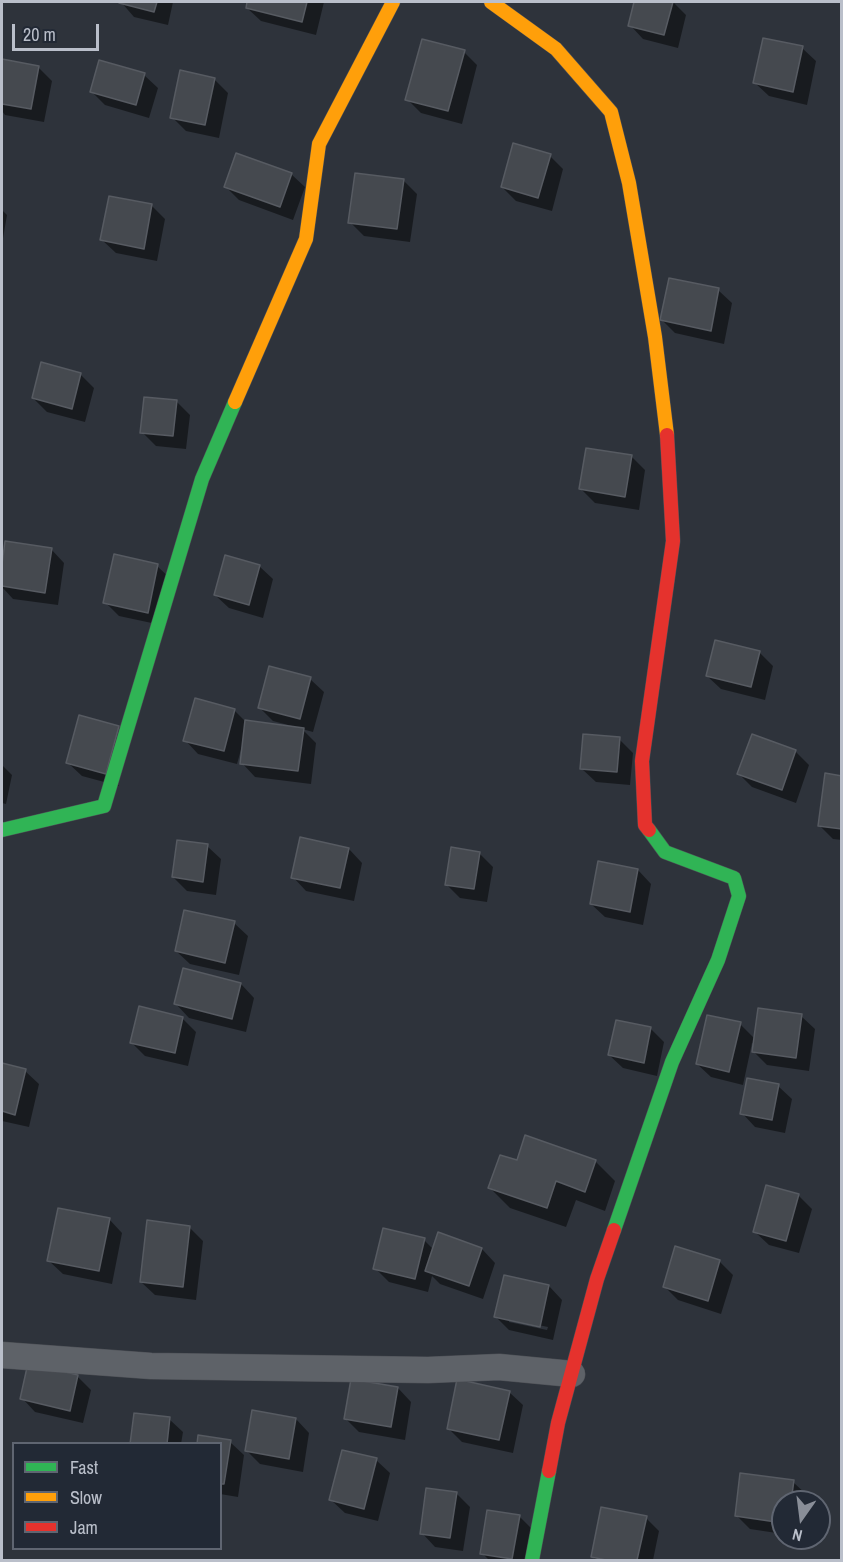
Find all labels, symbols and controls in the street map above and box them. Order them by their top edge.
scale bar [15,12,102,50]
text: 20 m [23,22,56,47]
legend [12,1442,222,1550]
text: Fast [70,1455,98,1480]
text: Slow [70,1485,102,1510]
north arrow [771,1490,831,1550]
text: Jam [70,1515,98,1540]
text: N [790,1524,804,1547]

